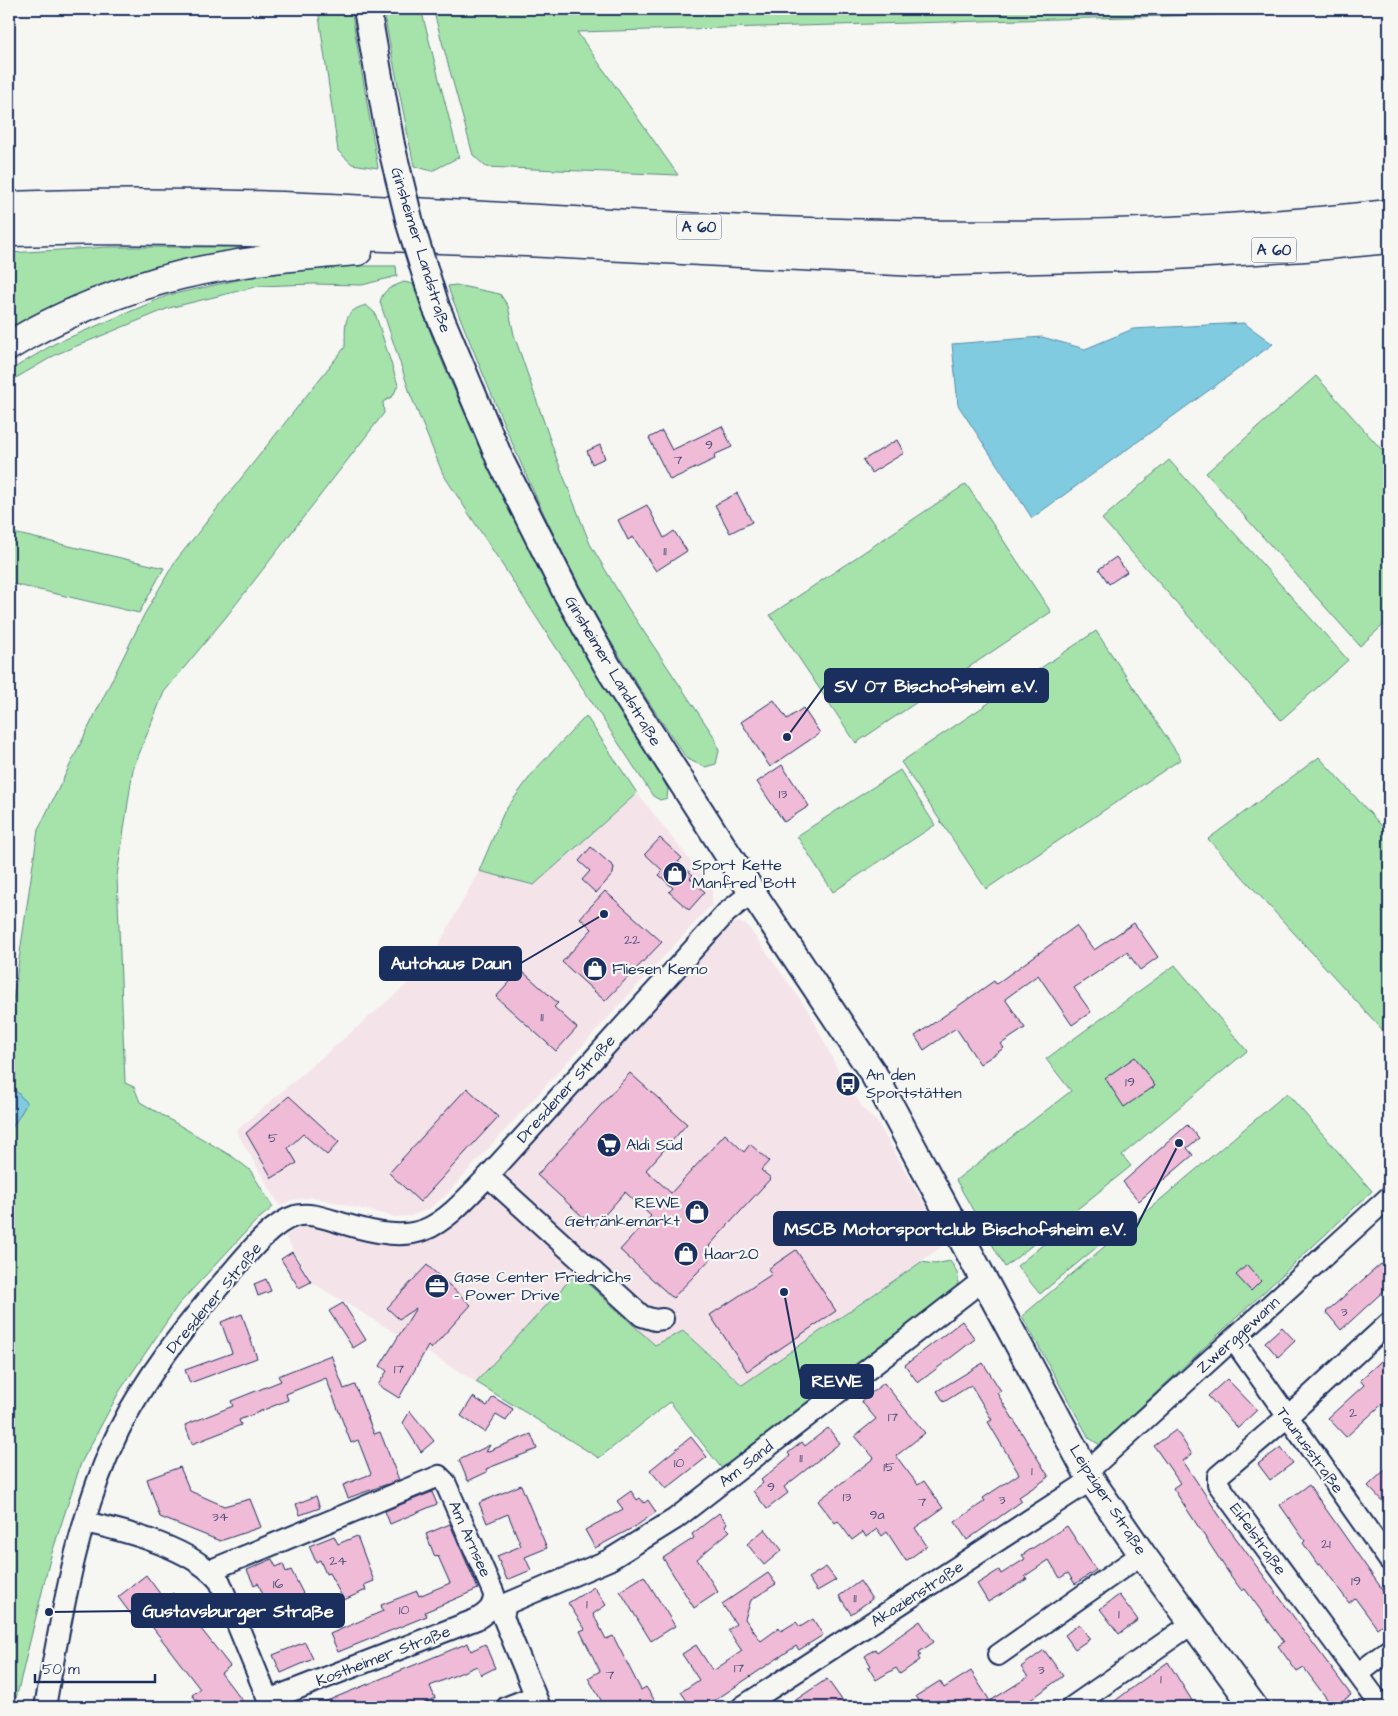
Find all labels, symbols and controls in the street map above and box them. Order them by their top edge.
street label: Ginsheimer Landstraße [385,165,457,336]
road number: A 60 [676,214,722,240]
road number: A 60 [1252,238,1296,262]
house number: 9 [705,435,713,455]
house number: 7 [674,450,683,470]
house number: 11 [663,541,667,561]
street label: Ginsheimer Landstraße [559,592,667,751]
callout: SV 07 Bischofsheim e.V. [825,669,1048,702]
text: SV 07 Bischofsheim e.V. [833,674,1038,699]
house number: 13 [779,784,787,804]
place label: Sport Kette Manfred Bott [692,854,797,894]
shop icon: Sport Kette Manfred Bott [662,861,688,887]
house number: 22 [624,930,640,950]
callout: Autohaus Daun [380,947,521,980]
text: Autohaus Daun [391,951,511,976]
shop icon: Fliesen Kemo [582,956,608,982]
place label: Fliesen Kemo [612,958,708,980]
house number: 11 [540,1007,544,1027]
street label: Dresdener Straße [512,1030,621,1148]
place label: An den Sportstätten [866,1064,962,1104]
bus stop icon: An den Sportstätten [835,1071,861,1097]
house number: 19 [1125,1072,1135,1092]
house number: 5 [268,1128,278,1148]
supermarket icon: Aldi Süd [596,1132,622,1158]
place label: Aldi Süd [626,1134,682,1156]
place label: REWE Getränkemarkt [565,1192,681,1232]
shop icon: REWE Getränkemarkt [684,1199,710,1225]
callout: MSCB Motorsportclub Bischofsheim e.V. [774,1212,1136,1245]
text: MSCB Motorsportclub Bischofsheim e.V. [784,1217,1126,1242]
street label: Dresdener Straße [161,1238,267,1358]
shop icon: Haar2O [673,1241,699,1267]
place label: Haar2O [704,1243,759,1265]
place label: Gase Center Friedrichs - Power Drive [454,1266,631,1306]
office icon: Gase Center Friedrichs - Power Drive [424,1273,450,1299]
street label: Zwerggewann [1192,1292,1285,1379]
house number: 3 [1340,1302,1348,1322]
house number: 17 [394,1359,405,1379]
callout: REWE [801,1365,873,1398]
text: REWE [811,1369,863,1394]
street label: Taunusstraße [1271,1402,1349,1498]
house number: 2 [1349,1403,1357,1423]
house number: 17 [888,1407,899,1427]
street label: Am Sand [714,1436,778,1492]
street label: Leipziger Straße [1063,1441,1152,1560]
house number: 11 [799,1448,803,1468]
house number: 10 [674,1453,684,1473]
house number: 15 [883,1457,895,1477]
house number: 1 [1031,1461,1033,1481]
house number: 9 [767,1477,775,1497]
house number: 13 [843,1487,851,1507]
house number: 3 [998,1490,1006,1510]
house number: 7 [918,1492,927,1512]
street label: Am Arnsee [443,1497,497,1581]
street label: Eifelstraße [1224,1499,1292,1580]
house number: 9a [869,1505,885,1525]
house number: 34 [212,1507,229,1527]
house number: 21 [1321,1534,1331,1554]
house number: 24 [329,1551,347,1571]
street label: Akazienstraße [866,1556,968,1632]
house number: 19 [1351,1571,1361,1591]
house number: 16 [273,1574,284,1594]
house number: 11 [853,1588,857,1608]
callout: Gustavsburger Straße [132,1594,344,1627]
house number: 1 [586,1594,588,1614]
text: Gustavsburger Straße [142,1599,334,1625]
house number: 10 [399,1600,409,1620]
house number: 1 [1118,1604,1120,1624]
street label: Kostheimer Straße [313,1620,454,1692]
scale bar [35,1651,155,1683]
house number: 17 [734,1658,745,1678]
text: 50 m [42,1659,80,1680]
house number: 3 [1037,1660,1045,1680]
house number: 7 [606,1665,615,1685]
house number: 1 [1160,1669,1162,1689]

